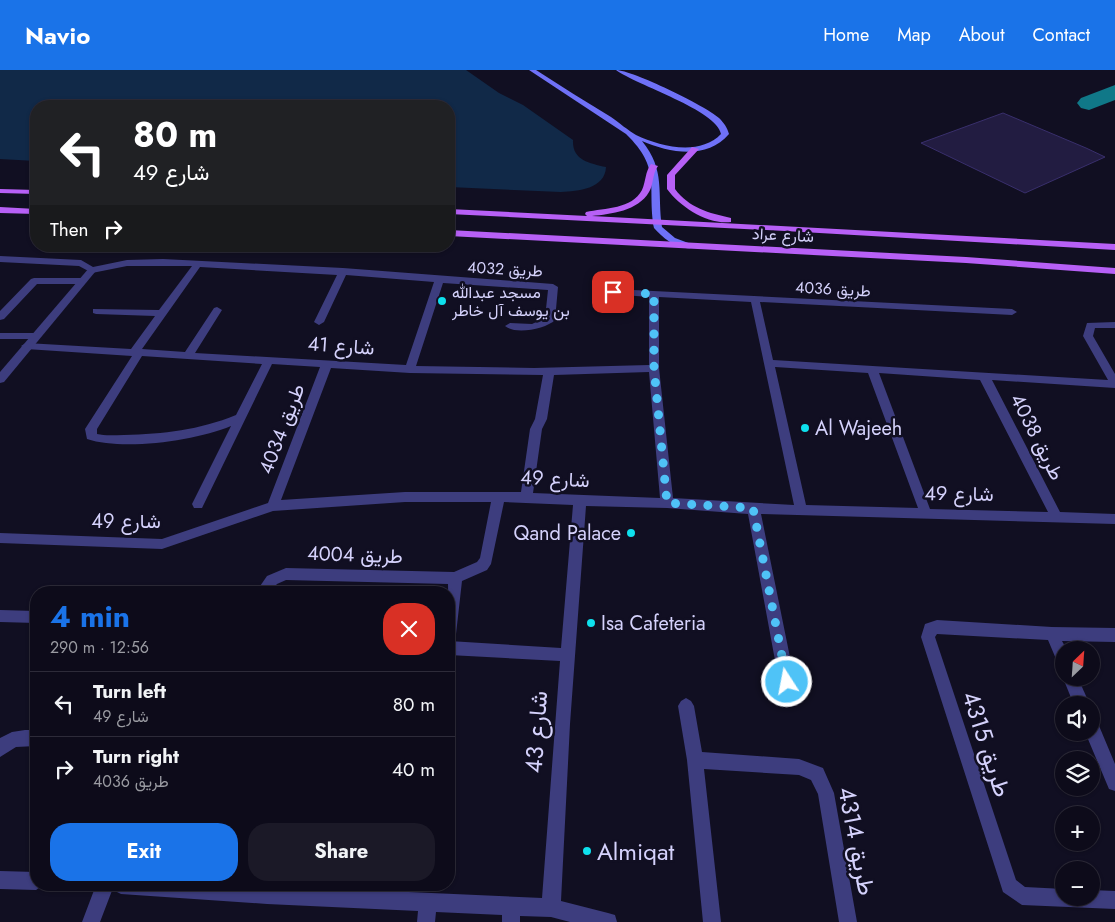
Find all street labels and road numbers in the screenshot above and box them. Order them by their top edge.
street label: شارع عراد [752,222,814,248]
street label: طريق 4032 [467,256,543,282]
street label: طريق 4036 [795,276,871,302]
street label: شارع 41 [307,329,375,363]
street label: طريق 4034 [252,380,312,478]
street label: طريق 4038 [1003,389,1071,485]
street label: شارع 49 [520,463,590,495]
street label: شارع 49 [924,479,994,509]
street label: شارع 49 [91,507,161,536]
street label: طريق 4004 [307,539,403,571]
street label: طريق 4315 [953,687,1021,801]
street label: شارع 43 [516,690,556,774]
street label: طريق 4314 [829,784,885,898]

